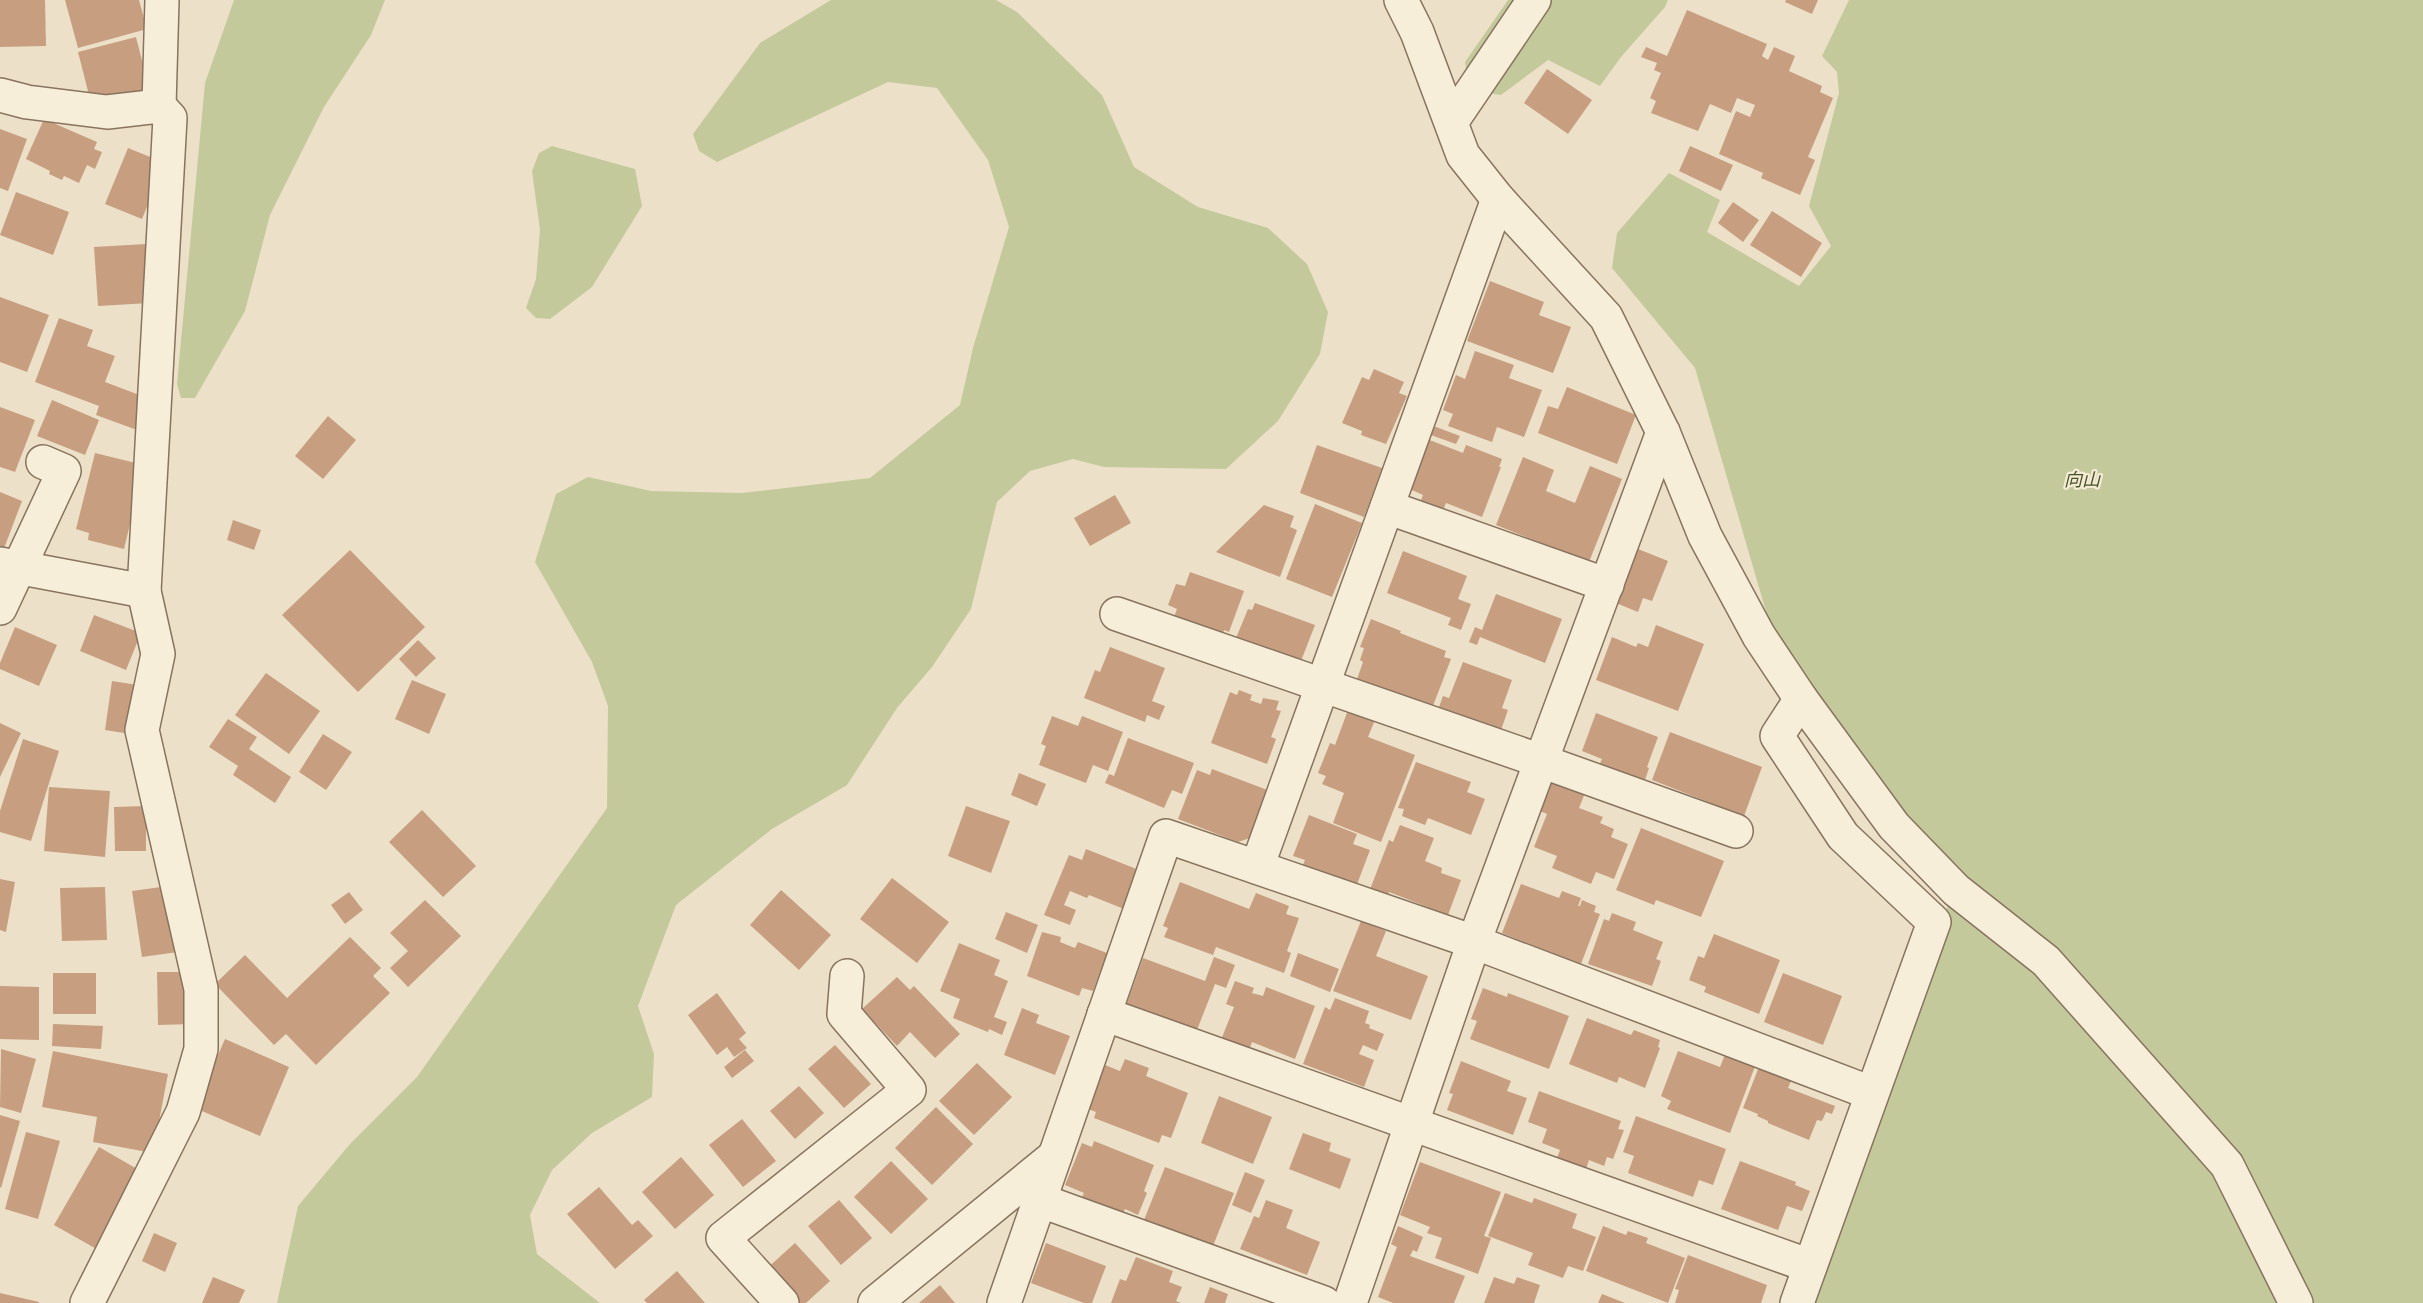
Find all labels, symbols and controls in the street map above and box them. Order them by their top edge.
park label: 向山 [2064,467,2101,491]

